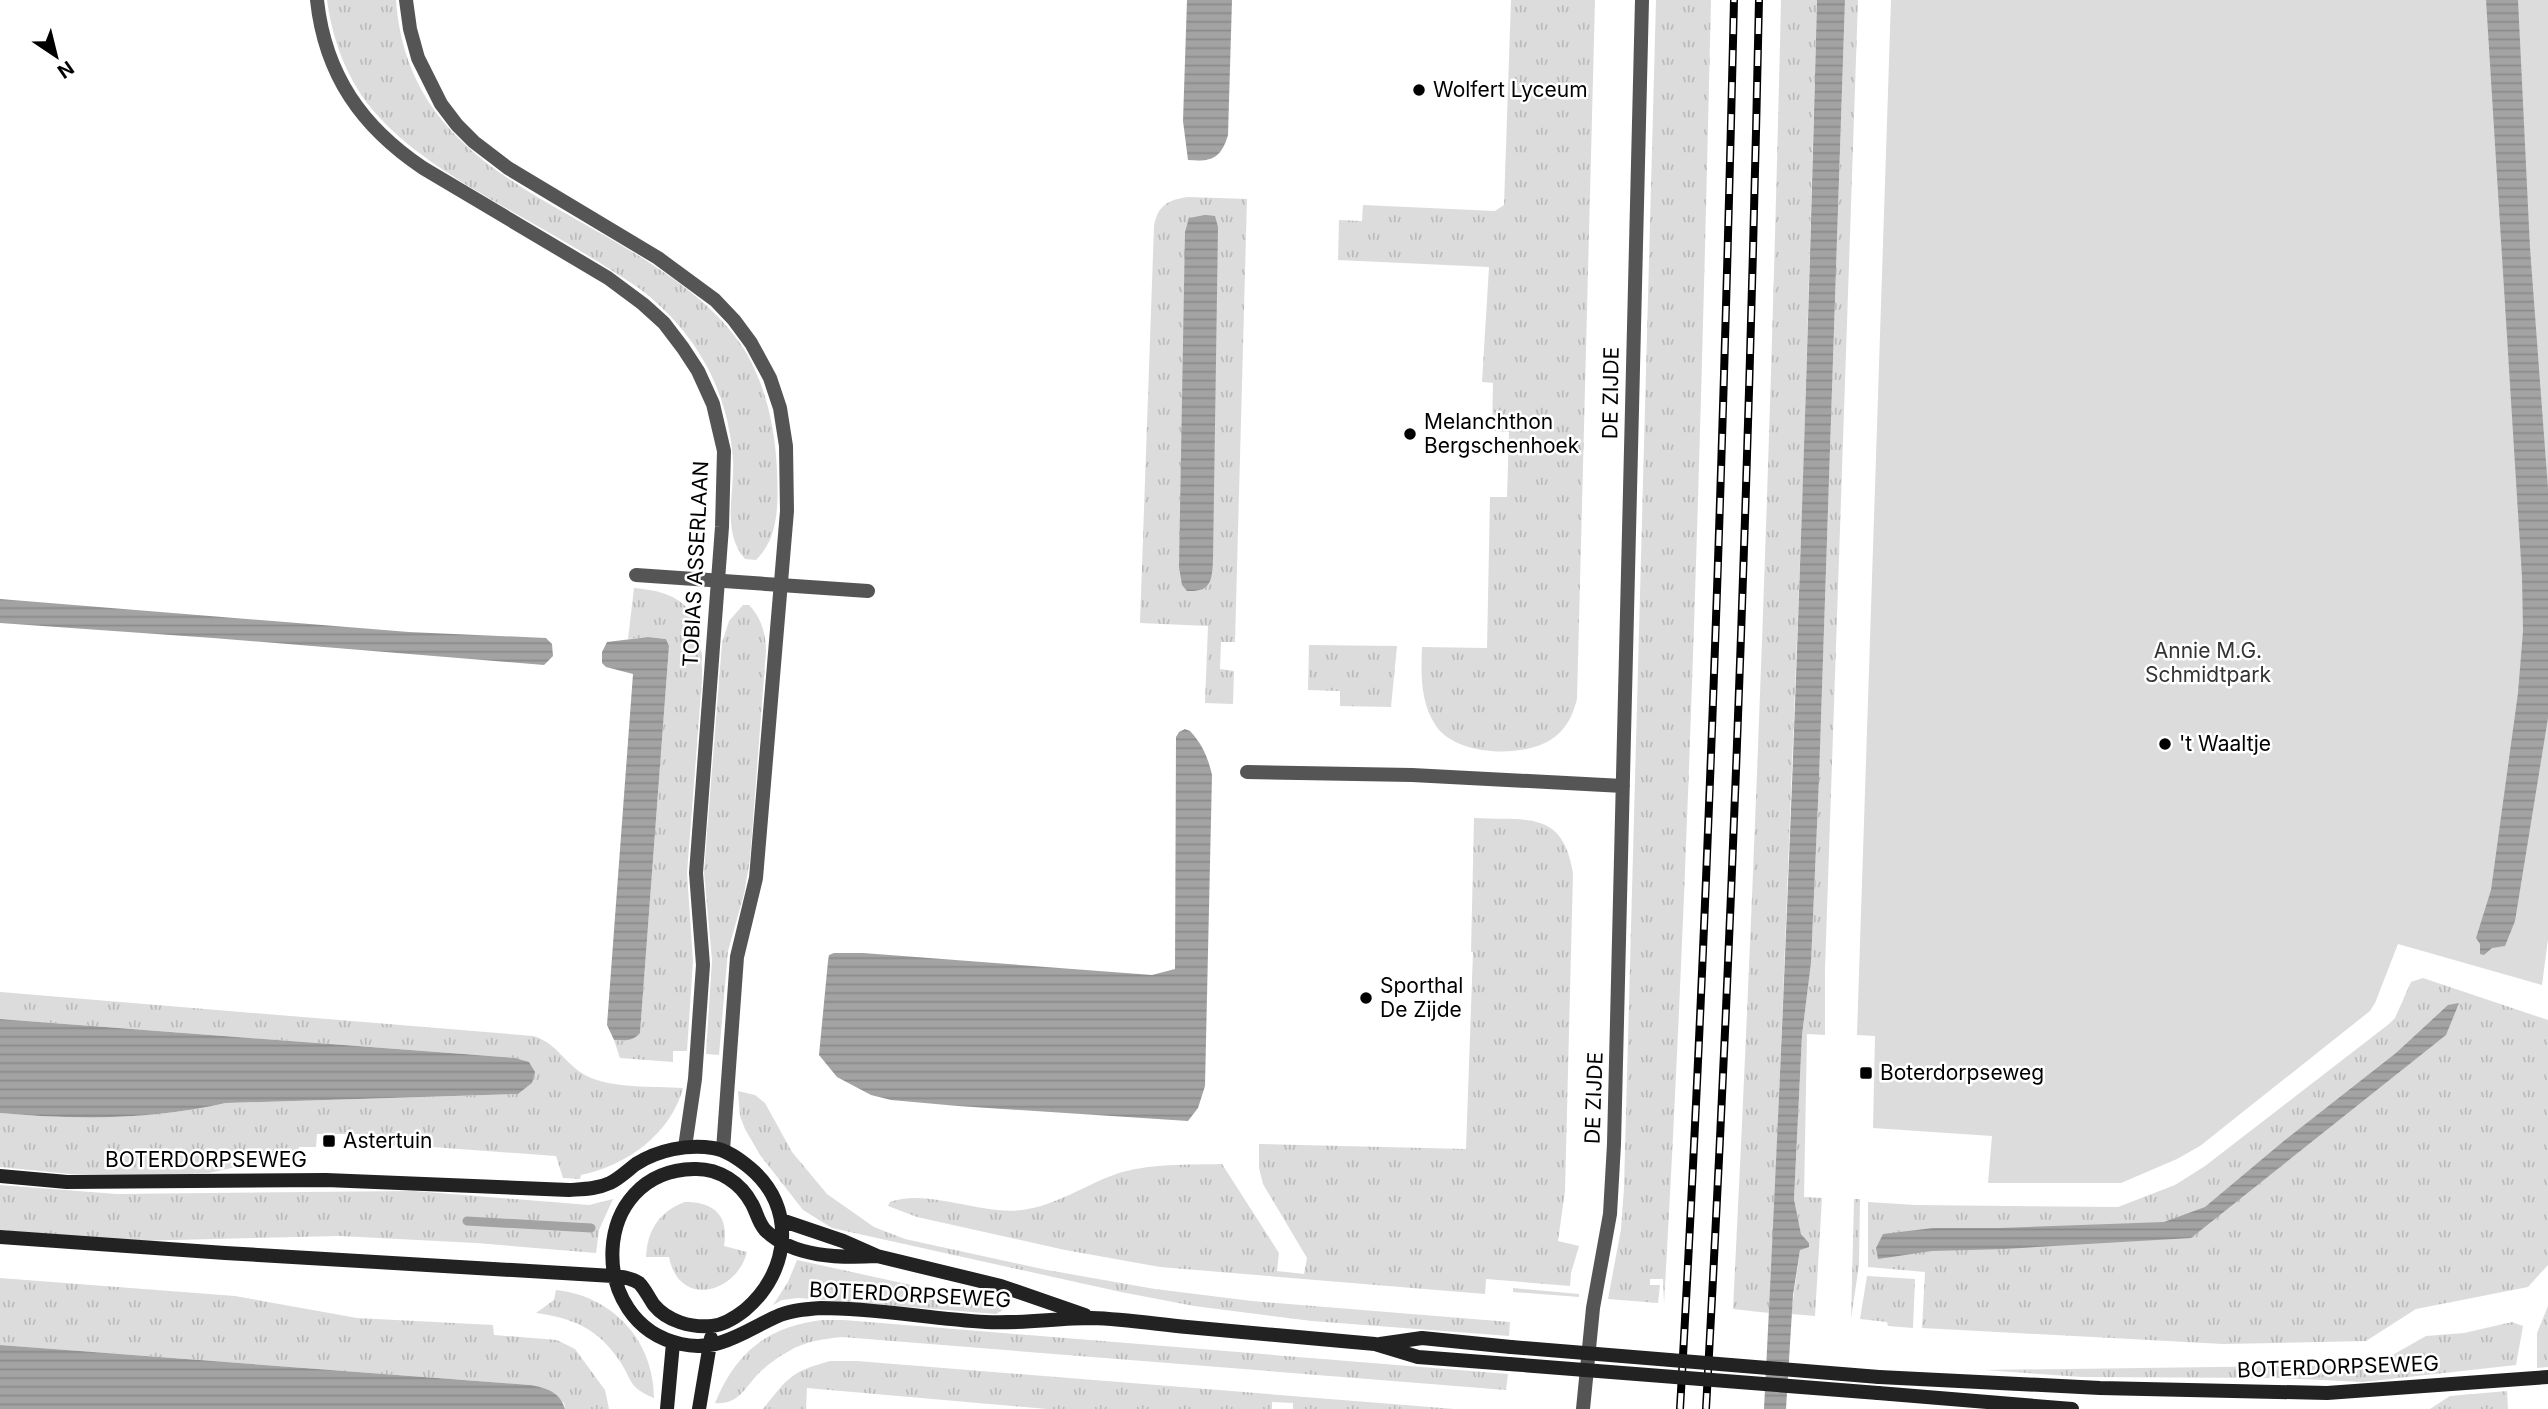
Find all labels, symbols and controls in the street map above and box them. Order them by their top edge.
north arrow [21,21,91,91]
text: N [53,56,78,83]
place label: Wolfert Lyceum [1433,77,1588,102]
marker: Wolfert Lyceum [1411,82,1427,98]
street label: DE ZIJDE [1597,347,1624,439]
place label: Melanchthon Bergschenhoek [1424,409,1580,458]
marker: Melanchthon Bergschenhoek [1402,426,1418,442]
street label: TOBIAS ASSERLAAN [678,460,713,668]
park label: Annie M.G. Schmidtpark [2145,638,2271,687]
place label: 't Waaltje [2179,731,2271,756]
marker: 't Waaltje [2157,736,2173,752]
place label: Sporthal De Zijde [1380,973,1463,1022]
marker: Sporthal De Zijde [1358,990,1374,1006]
street label: DE ZIJDE [1579,1051,1608,1145]
place label: Boterdorpseweg [1880,1060,2044,1085]
marker: Boterdorpseweg [1858,1065,1874,1081]
place label: Astertuin [343,1128,433,1153]
marker: Astertuin [321,1133,337,1149]
street label: BOTERDORPSEWEG [105,1147,307,1172]
street label: BOTERDORPSEWEG [808,1277,1012,1312]
street label: BOTERDORPSEWEG [2237,1350,2439,1383]

